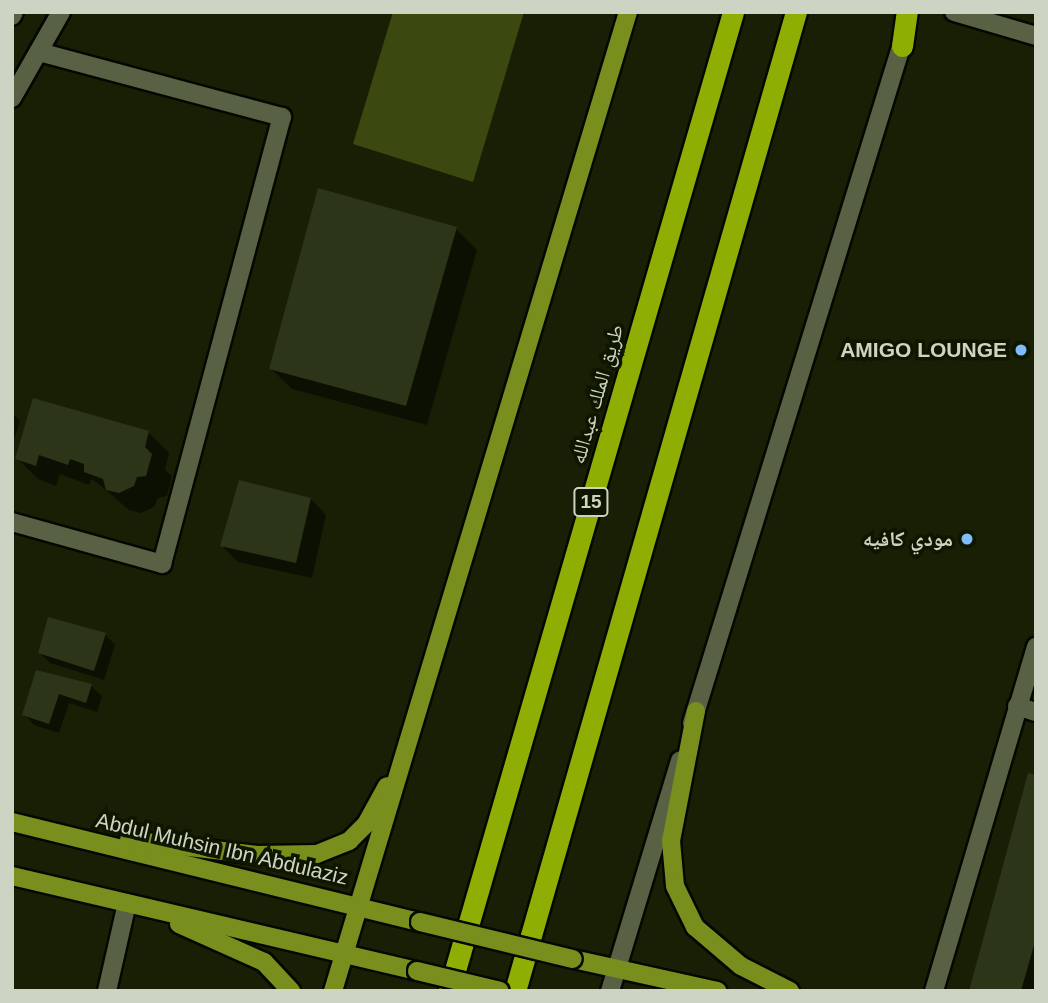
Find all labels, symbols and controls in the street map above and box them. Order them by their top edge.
street label: طريق الملك عبدالله [565,321,629,467]
place label: AMIGO LOUNGE [840,337,1007,363]
marker: AMIGO LOUNGE [1013,342,1029,358]
road number: 15 [572,486,610,517]
place label: مودي كافيه [863,526,953,552]
marker: مودي كافيه [959,531,975,547]
street label: Abdul Muhsin Ibn Abdulaziz [93,808,351,890]

